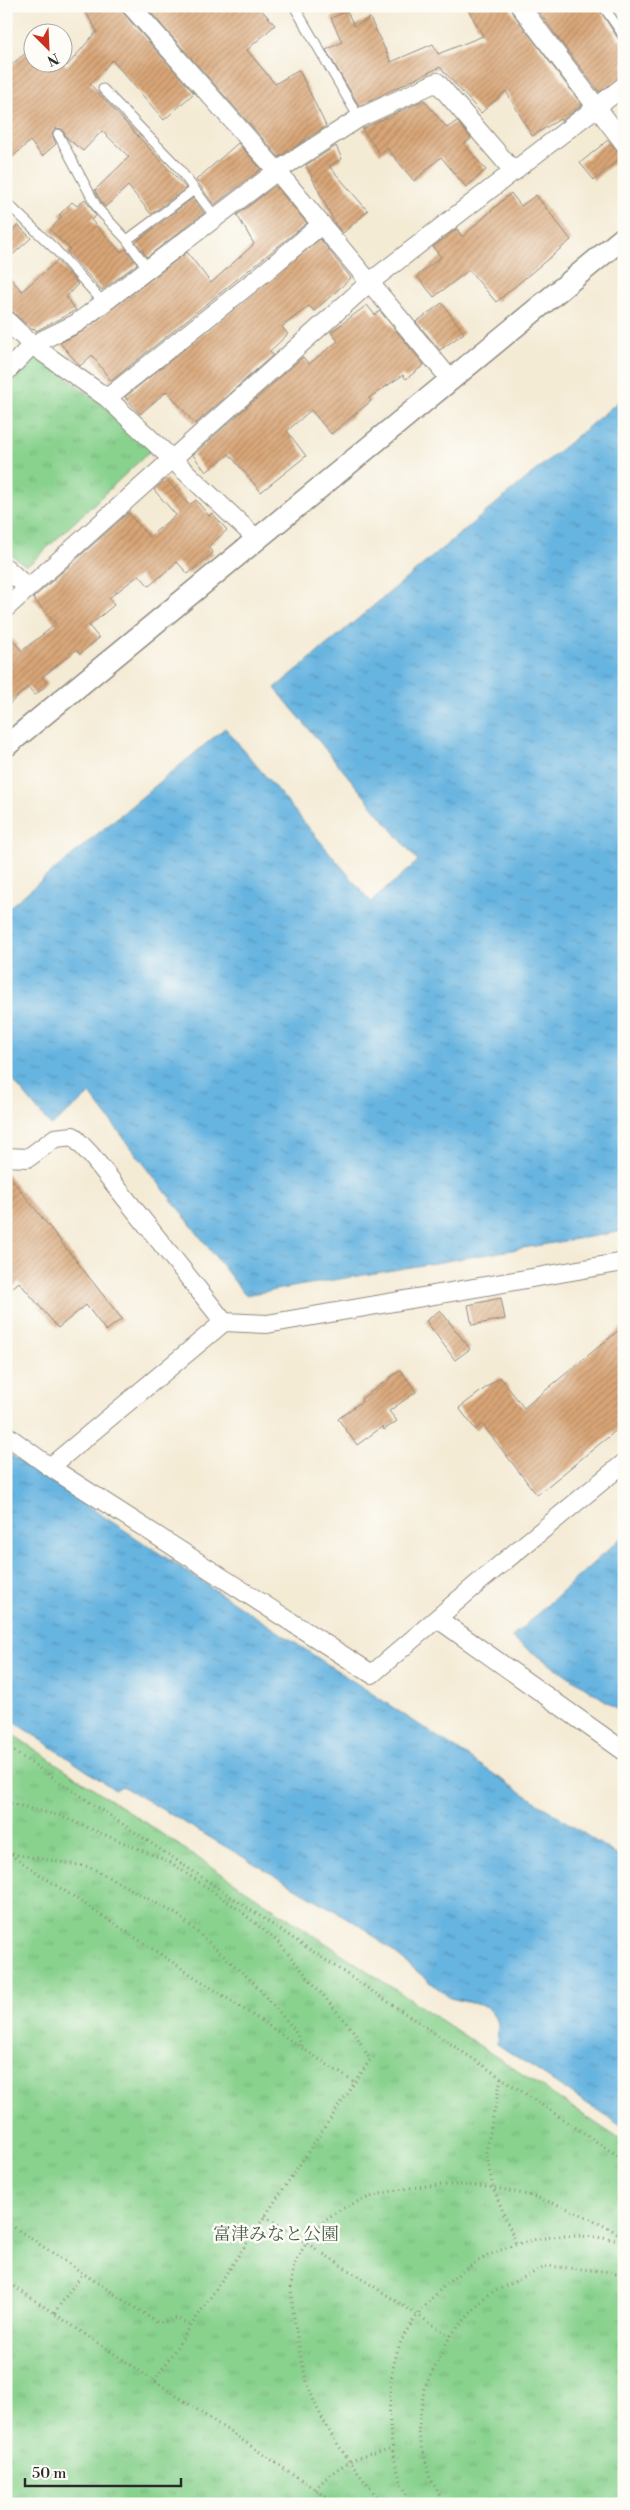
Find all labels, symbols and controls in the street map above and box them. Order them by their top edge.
north arrow [22,22,72,72]
text: N [44,48,62,69]
park label: 富津みなと公園 [213,2223,339,2246]
scale bar [25,2455,181,2487]
text: 50 m [32,2464,66,2483]

